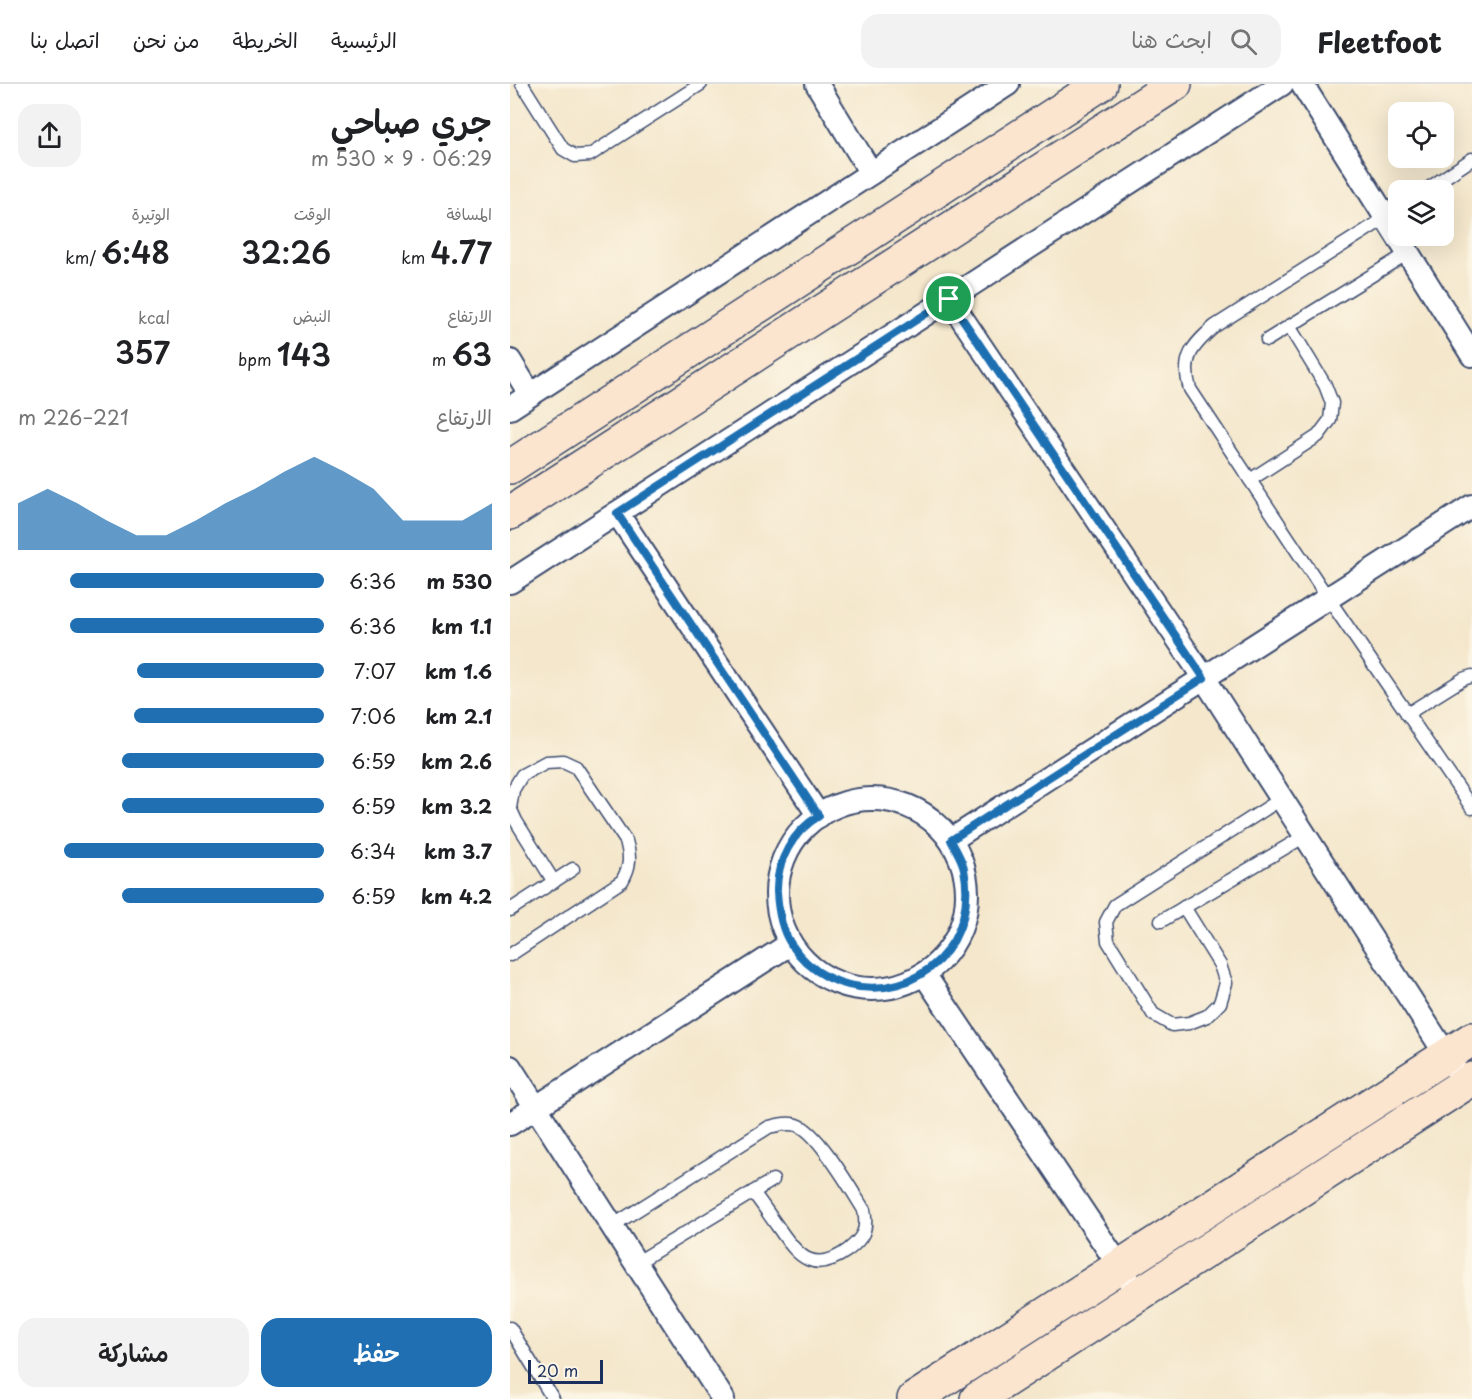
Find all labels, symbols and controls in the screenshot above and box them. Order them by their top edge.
search box [861,14,1281,68]
text: Fleetfoot [1317,20,1442,63]
text: ابحث هنا [1131,22,1212,55]
text: اتصل بنا [30,23,100,55]
text: من نحن [133,23,199,55]
text: الخريطة [232,23,298,55]
text: الرئيسية [331,23,397,55]
icon: search [1227,25,1260,58]
text: جري صباحي [330,95,492,145]
map controls [1388,102,1454,246]
button: locate [1388,102,1454,168]
button: share [18,104,81,167]
text: 06:29 · 9 × 530 m [311,143,492,173]
button: layers [1388,180,1454,246]
text: الوتيرة [131,201,170,225]
text: الوقت [294,201,331,225]
text: المسافة [446,201,492,225]
text: 6:48 [101,229,170,274]
text: 32:26 [241,229,331,274]
text: 4.77 [430,229,492,274]
text: /km [65,245,101,269]
text: km [401,245,430,269]
pin [923,273,974,324]
icon: arrive [932,282,965,315]
text: النبض [293,303,331,327]
text: الارتفاع [447,303,492,327]
text: kcal [138,305,170,329]
text: 357 [115,329,170,374]
text: 143 [277,331,331,376]
text: 63 [452,331,492,376]
text: bpm [238,347,277,371]
text: m [432,347,452,371]
text: 221–226 m [18,402,129,432]
text: الارتفاع [436,402,492,432]
text: 6:36 [349,566,396,596]
text: 530 m [427,566,492,596]
text: 6:36 [349,611,396,641]
text: 1.1 km [431,611,492,641]
text: 7:07 [354,656,396,686]
text: 1.6 km [425,656,492,686]
text: 7:06 [351,701,396,731]
text: 2.1 km [426,701,492,731]
text: 6:59 [351,746,396,776]
text: 2.6 km [421,746,492,776]
text: 6:59 [351,791,396,821]
text: 3.2 km [421,791,492,821]
text: 6:34 [350,836,396,866]
text: 3.7 km [424,836,492,866]
text: 6:59 [351,881,396,911]
text: 4.2 km [421,881,492,911]
button: مشاركة [18,1318,249,1387]
button: حفظ [261,1318,492,1387]
scale bar [528,1357,603,1384]
text: 20 m [537,1358,578,1382]

